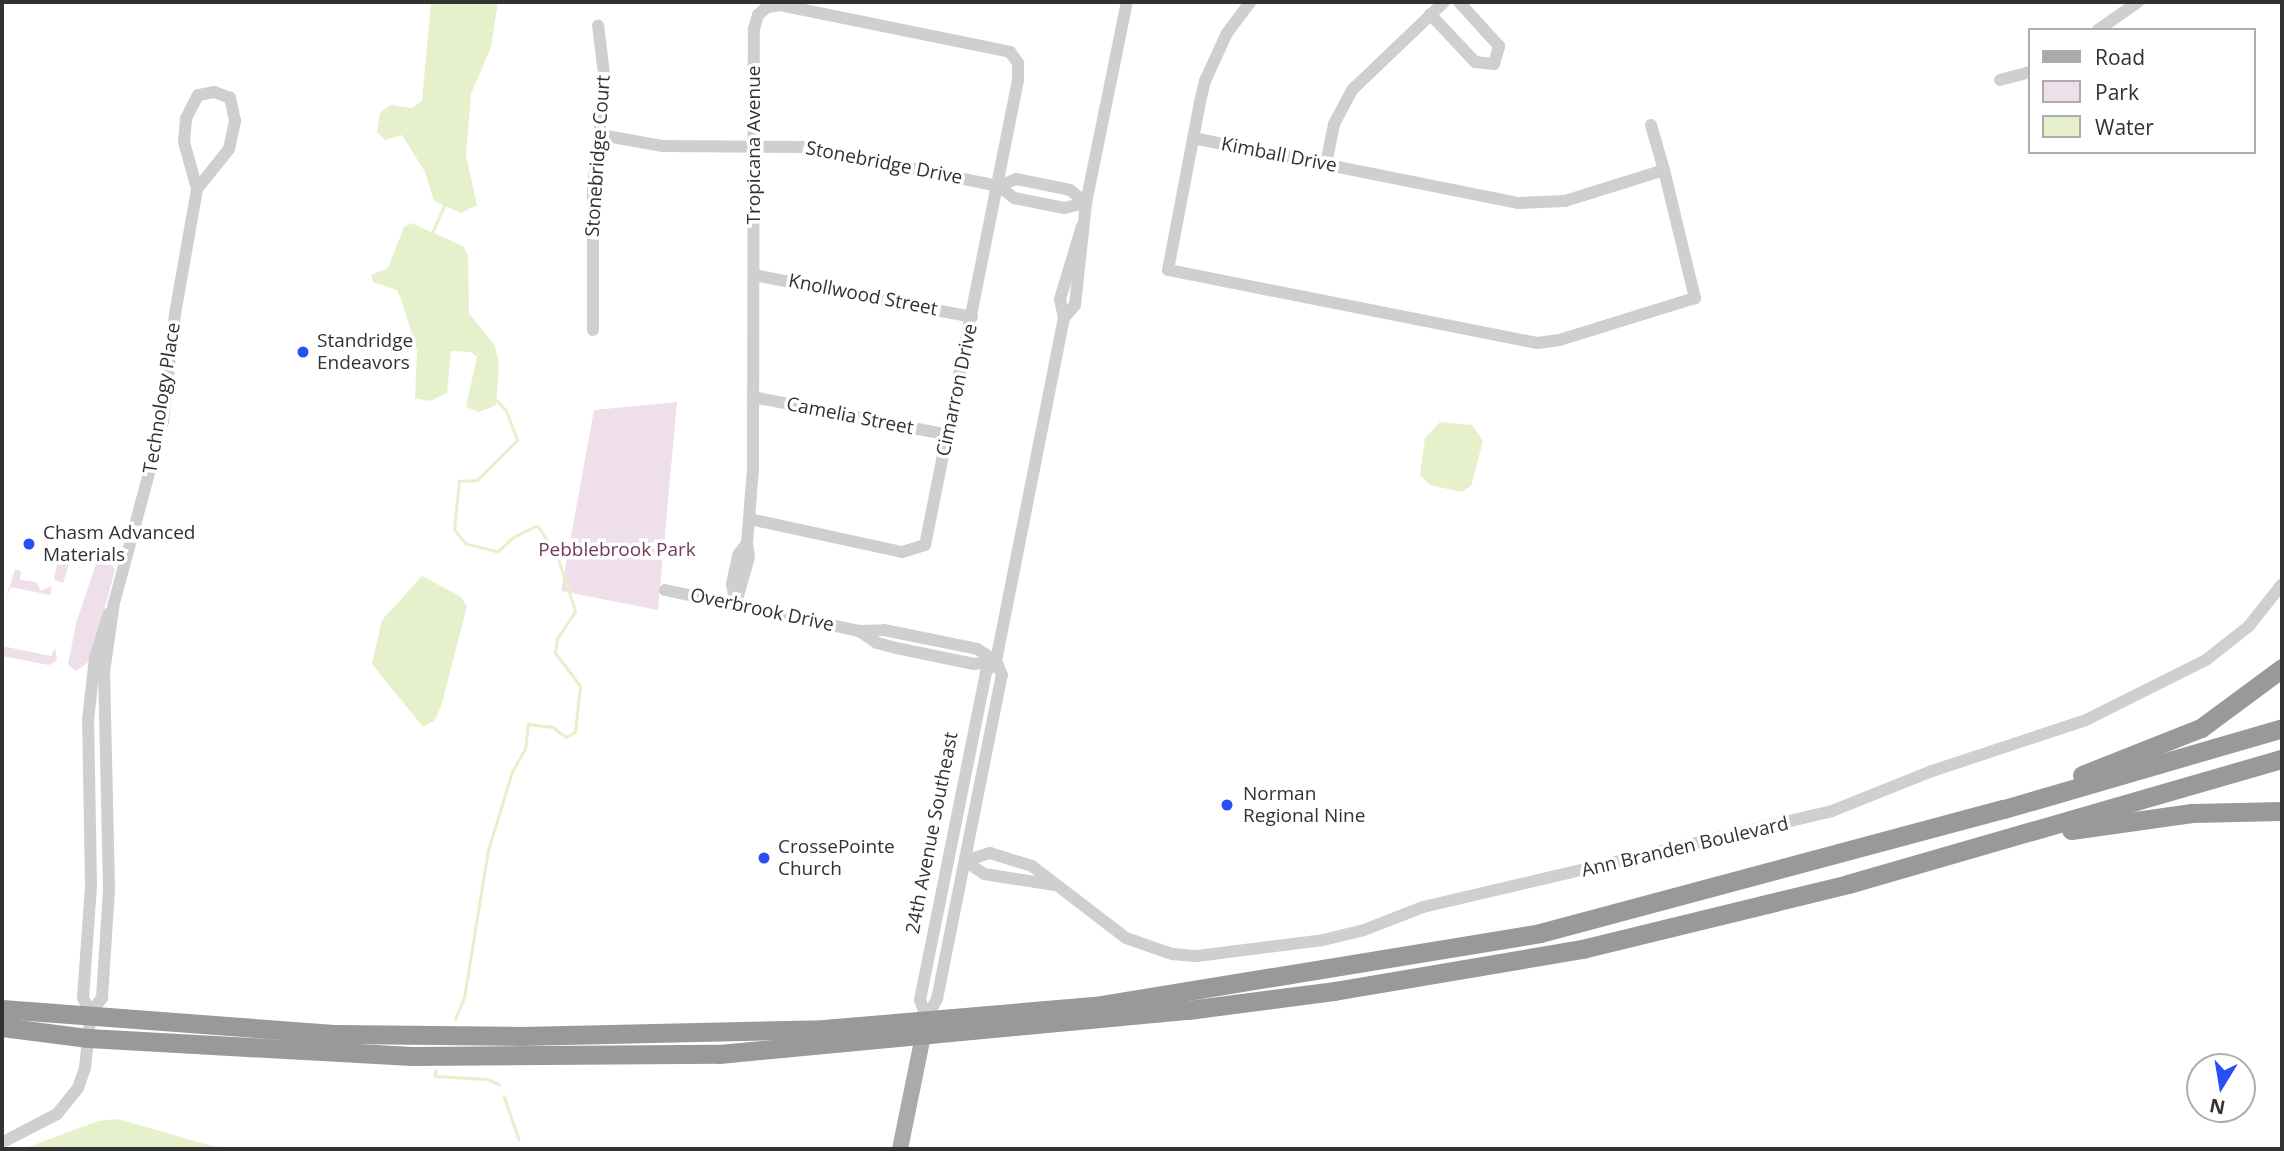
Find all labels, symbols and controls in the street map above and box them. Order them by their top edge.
legend [2028,28,2256,154]
text: Road [2095,43,2145,71]
street label: Tropicana Avenue [743,65,765,225]
street label: Stonebridge Court [581,74,615,238]
text: Park [2095,78,2139,106]
text: Water [2095,113,2154,141]
street label: Kimball Drive [1219,133,1339,177]
street label: Stonebridge Drive [804,137,964,189]
street label: Knollwood Street [786,269,940,321]
street label: Technology Place [139,321,185,475]
street label: Cimarron Drive [932,322,982,458]
place label: Standridge Endeavors [317,330,413,374]
marker: Standridge Endeavors [295,344,311,360]
street label: Camelia Street [785,393,915,439]
place label: Chasm Advanced Materials [43,522,195,566]
marker: Chasm Advanced Materials [21,536,37,552]
park label: Pebblebrook Park [538,539,696,561]
street label: Overbrook Drive [688,584,836,636]
street label: 24th Avenue Southeast [901,730,963,936]
place label: Norman Regional Nine [1243,783,1365,827]
marker: Norman Regional Nine [1217,795,1237,815]
street label: Ann Branden Boulevard [1579,812,1791,882]
place label: CrossePointe Church [778,836,895,880]
marker: CrossePointe Church [756,850,772,866]
north arrow [2186,1053,2256,1123]
text: N [2207,1092,2227,1121]

